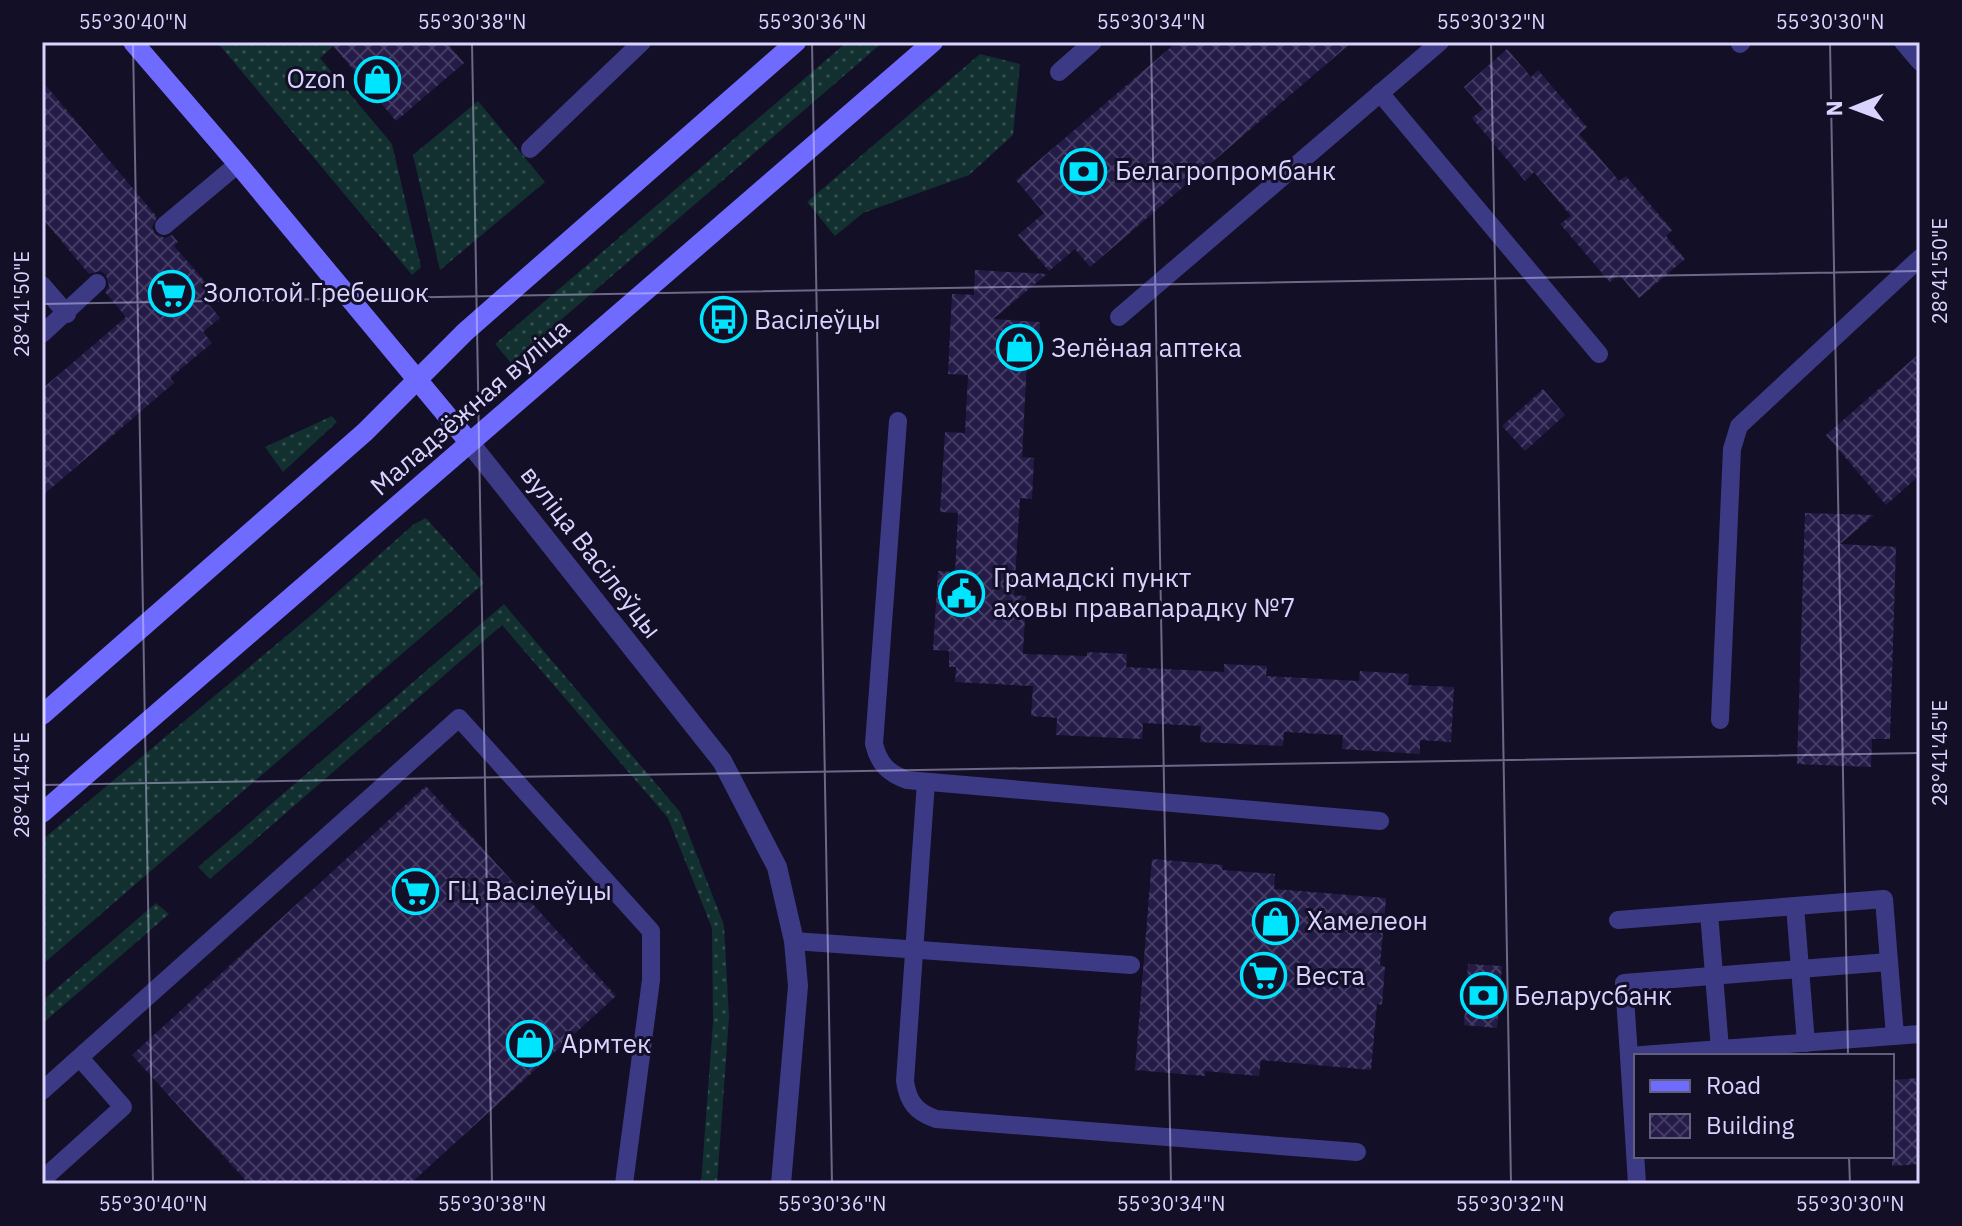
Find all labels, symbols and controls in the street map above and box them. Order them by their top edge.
text: 55°30'40"N [79,8,187,35]
text: 55°30'38"N [418,8,526,35]
text: 55°30'36"N [758,8,866,35]
text: 55°30'34"N [1097,8,1205,35]
text: 55°30'32"N [1437,8,1545,35]
text: 55°30'30"N [1776,8,1884,35]
shop icon: Ozon [353,55,401,103]
place label: Ozon [286,61,346,95]
north arrow [1814,68,1894,148]
text: N [1819,100,1848,117]
bank icon: Белагропромбанк [1060,147,1108,195]
place label: Белагропромбанк [1115,153,1336,187]
text: 28°41'50"E [1926,218,1953,324]
text: 28°41'50"E [8,251,35,357]
supermarket icon: Золотой Гребешок [148,269,196,317]
place label: Золотой Гребешок [203,275,429,309]
bus stop icon: Васілеўцы [699,296,747,344]
place label: Васілеўцы [754,302,881,336]
street label: Маладзёжная вуліца [362,310,576,502]
shop icon: Зелёная аптека [996,324,1044,372]
place label: Зелёная аптека [1051,330,1242,364]
street label: вуліца Васілеўцы [514,458,670,645]
place label: Грамадскі пункт аховы правапарадку №7 [993,560,1296,624]
public building icon: Грамадскі пункт аховы правапарадку №7 [938,569,986,617]
text: 28°41'45"E [1926,700,1953,806]
text: 28°41'45"E [8,732,35,838]
supermarket icon: ГЦ Васілеўцы [392,867,440,915]
place label: ГЦ Васілеўцы [447,873,612,907]
shop icon: Хамелеон [1252,897,1300,945]
place label: Хамелеон [1307,903,1428,937]
supermarket icon: Веста [1240,952,1288,1000]
place label: Веста [1295,958,1365,992]
bank icon: Беларусбанк [1459,972,1507,1020]
place label: Беларусбанк [1514,978,1672,1012]
shop icon: Армтек [506,1020,554,1068]
place label: Армтек [561,1026,651,1060]
legend [1634,1054,1894,1158]
text: Road [1706,1069,1761,1101]
text: Building [1706,1109,1794,1141]
text: 55°30'40"N [99,1190,207,1217]
text: 55°30'38"N [438,1190,546,1217]
text: 55°30'36"N [778,1190,886,1217]
text: 55°30'34"N [1117,1190,1225,1217]
text: 55°30'32"N [1456,1190,1564,1217]
text: 55°30'30"N [1796,1190,1904,1217]

